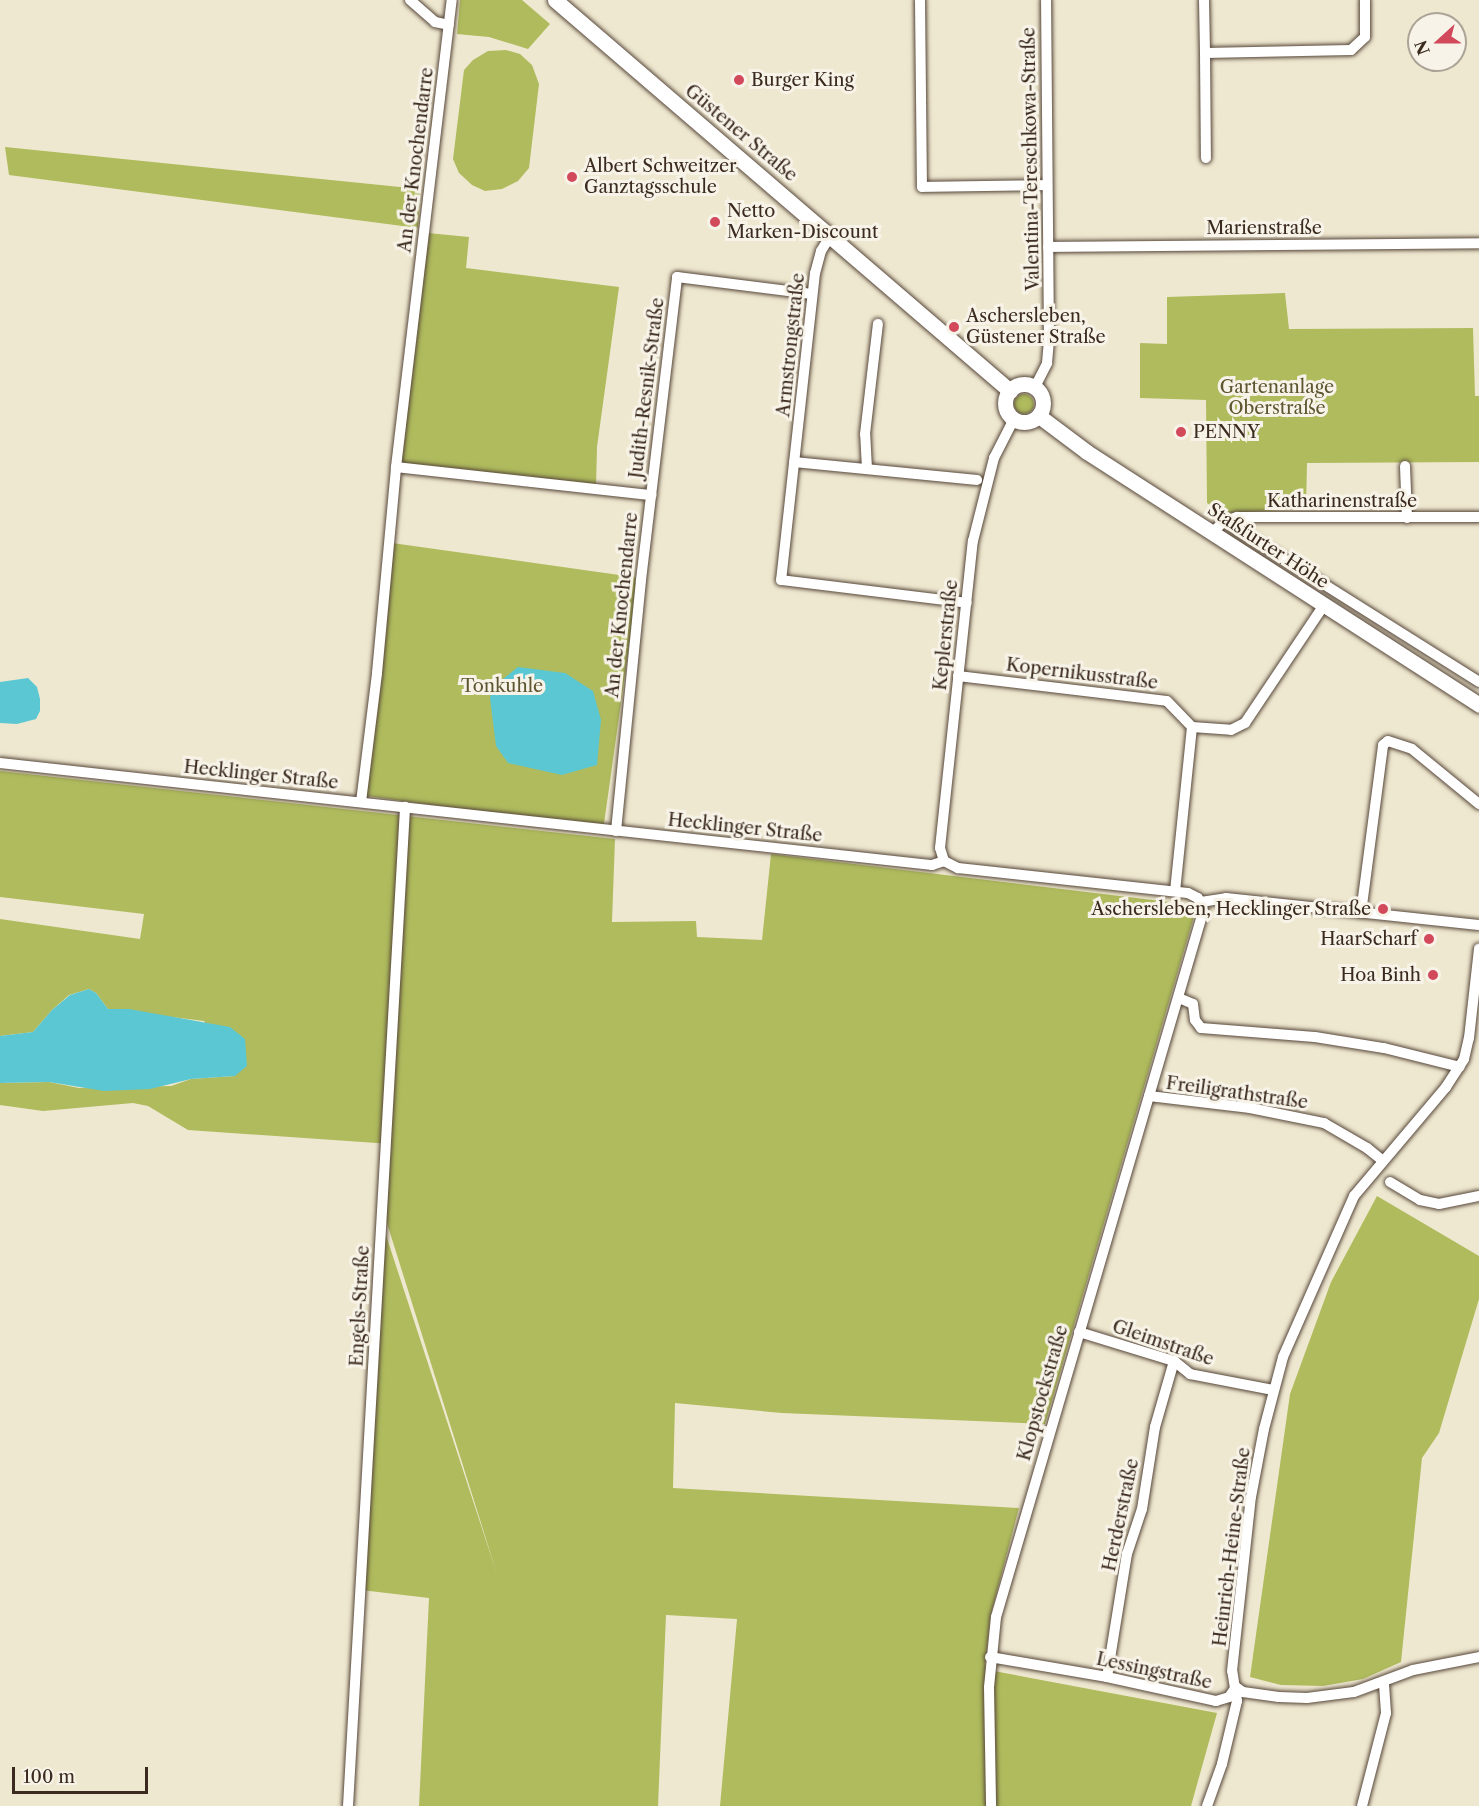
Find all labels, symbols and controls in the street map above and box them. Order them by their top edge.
north arrow [1407,12,1467,72]
street label: Valentina-Tereschkowa-Straße [1018,27,1044,291]
text: N [1410,38,1434,58]
street label: An der Knochendarre [394,66,438,254]
place label: Burger King [751,69,854,91]
marker: Burger King [732,73,746,87]
street label: Güstener Straße [680,80,802,186]
place label: Albert Schweitzer Ganztagsschule [584,156,737,198]
marker: Albert Schweitzer Ganztagsschule [565,170,579,184]
place label: Netto Marken-Discount [727,201,878,244]
marker: Netto Marken-Discount [708,215,722,229]
street label: Marienstraße [1206,217,1322,239]
street label: Armstrongstraße [773,272,809,418]
street label: Judith-Resnik-Straße [625,296,669,480]
place label: Aschersleben, Güstener Straße [966,306,1106,348]
marker: Aschersleben, Güstener Straße [947,320,961,334]
park label: Gartenanlage Oberstraße [1220,377,1334,420]
place label: PENNY [1193,421,1260,443]
marker: PENNY [1174,425,1188,439]
street label: Katharinenstraße [1267,490,1417,512]
street label: Staßfurter Höhe [1203,499,1333,593]
street label: An der Knochendarre [602,511,642,699]
street label: Keplerstraße [929,578,963,692]
street label: Kopernikusstraße [1005,654,1159,694]
park label: Tonkuhle [461,675,543,697]
street label: Hecklinger Straße [182,756,340,794]
street label: Hecklinger Straße [666,809,824,847]
place label: Aschersleben, Hecklinger Straße [1091,898,1371,920]
marker: Aschersleben, Hecklinger Straße [1376,902,1390,916]
place label: HaarScharf [1320,928,1417,950]
marker: HaarScharf [1422,932,1436,946]
place label: Hoa Binh [1340,964,1421,986]
marker: Hoa Binh [1426,968,1440,982]
street label: Freiligrathstraße [1165,1072,1309,1114]
street label: Engels-Straße [346,1245,374,1367]
street label: Gleimstraße [1109,1316,1217,1370]
street label: Klopstockstraße [1013,1323,1073,1463]
street label: Heinrich-Heine-Straße [1209,1446,1255,1648]
street label: Herderstraße [1099,1457,1143,1573]
street label: Lessingstraße [1094,1648,1214,1694]
scale bar [15,1755,152,1793]
text: 100 m [23,1766,75,1788]

